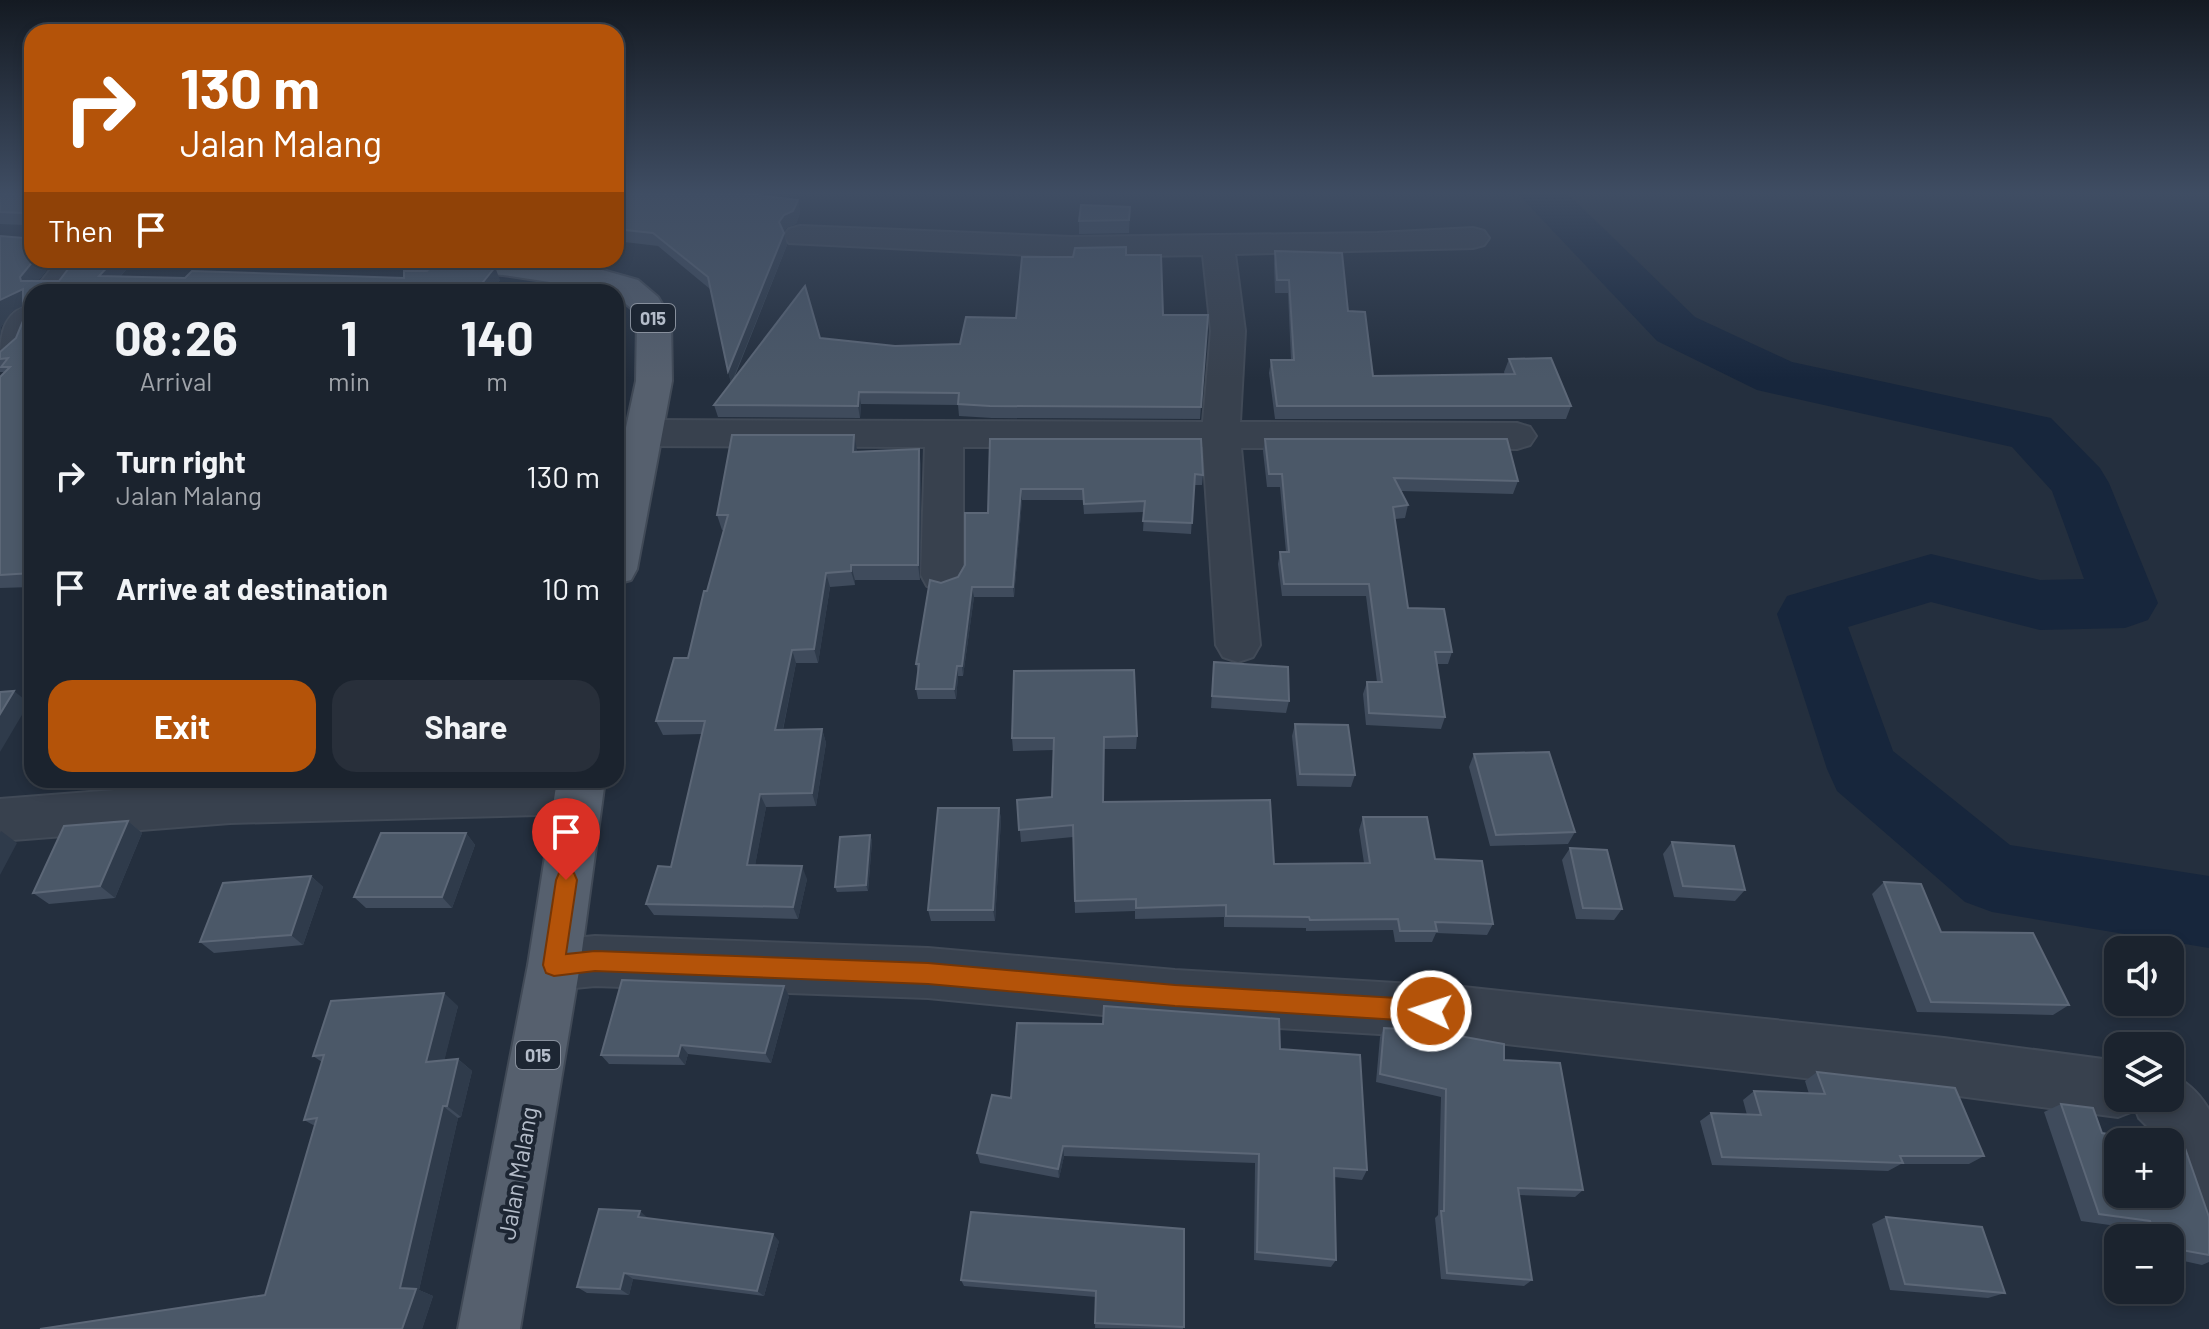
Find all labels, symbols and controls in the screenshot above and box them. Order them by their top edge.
text: 130 m [180,53,320,120]
icon: right [48,56,152,160]
text: Jalan Malang [180,121,382,164]
icon: arrive [129,208,173,252]
text: Then [48,212,113,248]
road number: 015 [631,304,675,332]
text: 08:26 [114,308,238,366]
text: 1 [341,308,358,366]
text: 140 [460,308,534,366]
text: Arrival [140,365,212,396]
text: min [328,365,370,396]
text: m [486,365,508,396]
text: Turn right [116,443,246,479]
icon: right [48,454,92,498]
text: 130 m [526,458,600,494]
text: Jalan Malang [116,479,262,510]
icon: arrive [48,566,92,610]
text: Arrive at destination [116,570,388,606]
text: 10 m [542,570,600,606]
button: Exit [48,680,316,772]
button: Share [332,680,600,772]
pin [532,798,600,880]
icon: arrive [544,810,588,854]
map controls [2104,936,2184,1304]
button: sound [2104,936,2184,1016]
position arrow [1389,969,1473,1053]
button: layers [2104,1032,2184,1112]
road number: 015 [516,1041,560,1069]
street label: Jalan Malang [491,1104,543,1242]
button: + [2104,1128,2184,1208]
button: − [2104,1224,2184,1304]

